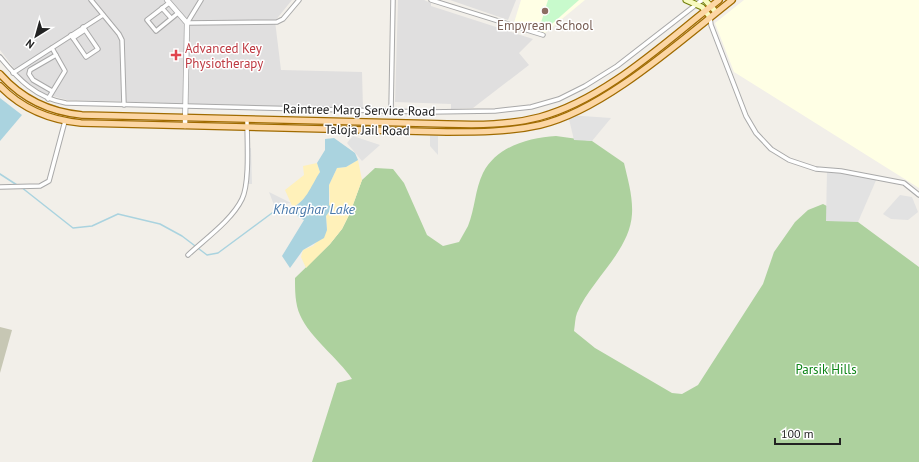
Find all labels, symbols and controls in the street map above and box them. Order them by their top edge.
marker: Empyrean School [540,6,550,16]
north arrow [16,16,56,56]
place label: Empyrean School [497,17,593,34]
text: N [23,36,37,52]
place label: Advanced Key Physiotherapy [185,40,263,72]
marker: Advanced Key Physiotherapy [170,49,182,61]
street label: Raintree Marg Service Road [283,100,435,120]
street label: Taloja Jail Road [324,121,410,139]
water label: Kharghar Lake [273,200,356,218]
park label: Parsik Hills [795,361,857,378]
scale bar [775,420,840,446]
text: 100 m [781,426,814,441]

